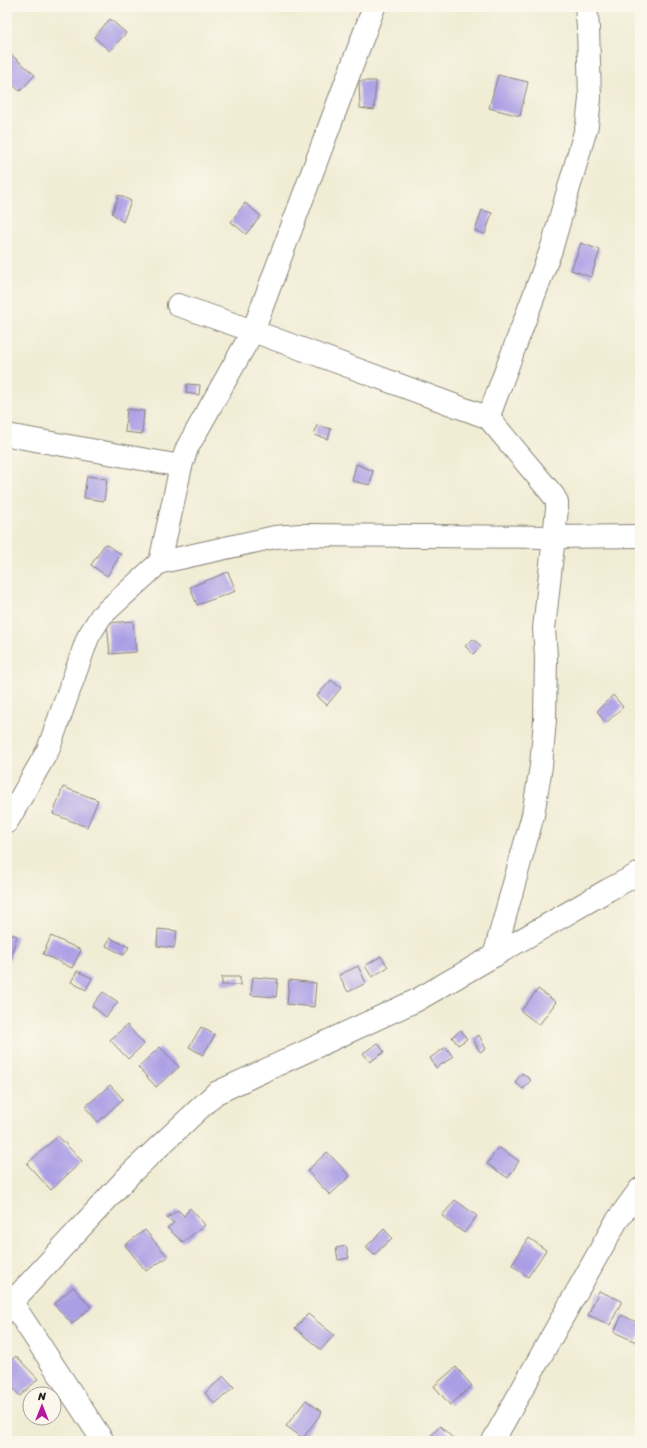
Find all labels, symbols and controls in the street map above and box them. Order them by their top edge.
north arrow [22,1386,62,1426]
text: N [37,1387,46,1406]

